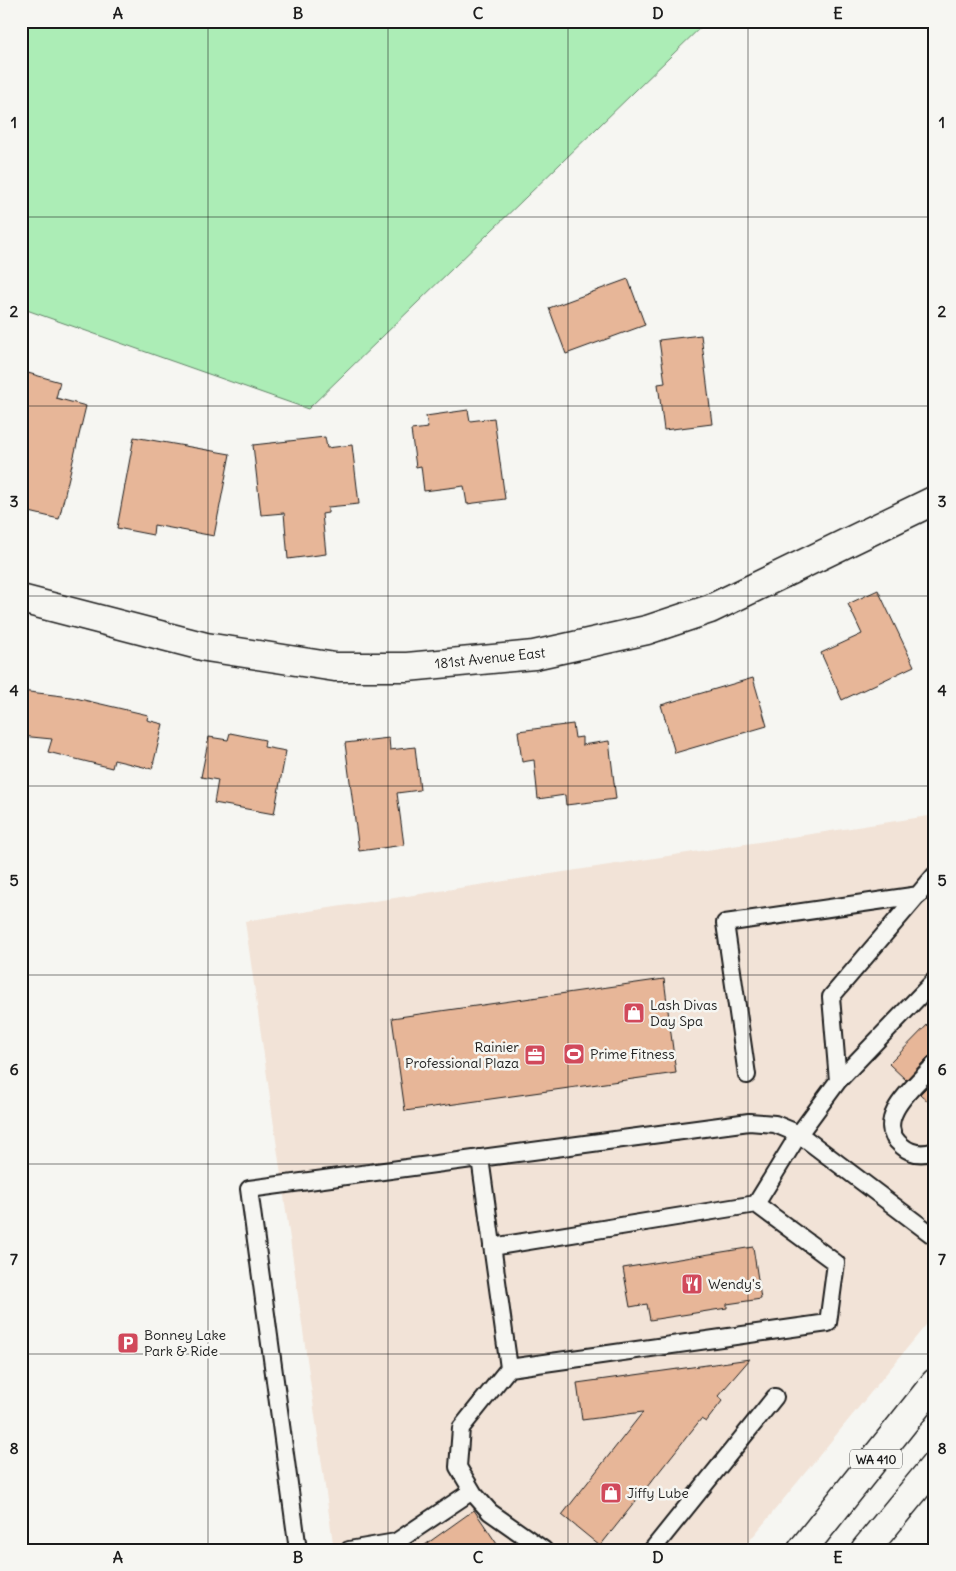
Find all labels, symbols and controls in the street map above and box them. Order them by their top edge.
text: A [113,3,123,23]
text: B [293,3,304,23]
text: C [473,3,484,23]
text: D [652,3,664,23]
text: E [833,3,843,23]
text: 1 [11,112,17,132]
text: 1 [939,112,945,132]
text: 2 [10,301,19,321]
text: 2 [938,301,947,321]
text: 3 [9,491,19,511]
text: 3 [937,491,947,511]
street label: 181st Avenue East [434,643,546,673]
text: 4 [9,680,19,700]
text: 4 [937,680,947,700]
text: 5 [9,870,19,890]
text: 5 [937,870,947,890]
place label: Lash Divas Day Spa [650,996,717,1030]
shop icon: Lash Divas Day Spa [622,1001,646,1025]
place label: Rainier Professional Plaza [405,1038,519,1072]
sports icon: Prime Fitness [562,1042,586,1066]
office icon: Rainier Professional Plaza [523,1043,547,1067]
place label: Prime Fitness [590,1045,675,1063]
text: 6 [9,1059,19,1079]
text: 6 [937,1059,947,1079]
text: 7 [10,1249,18,1269]
text: 7 [938,1249,946,1269]
restaurant icon: Wendy's [680,1272,704,1296]
place label: Wendy's [708,1275,761,1293]
place label: Bonney Lake Park & Ride [144,1326,226,1360]
parking icon: Bonney Lake Park & Ride [116,1331,140,1355]
text: 8 [9,1438,19,1458]
text: 8 [937,1438,947,1458]
road number: WA 410 [850,1450,902,1468]
shop icon: Jiffy Lube [599,1481,623,1505]
place label: Jiffy Lube [627,1484,689,1502]
text: A [113,1547,123,1567]
text: B [293,1547,304,1567]
text: C [473,1547,484,1567]
text: D [652,1547,664,1567]
text: E [833,1547,843,1567]

